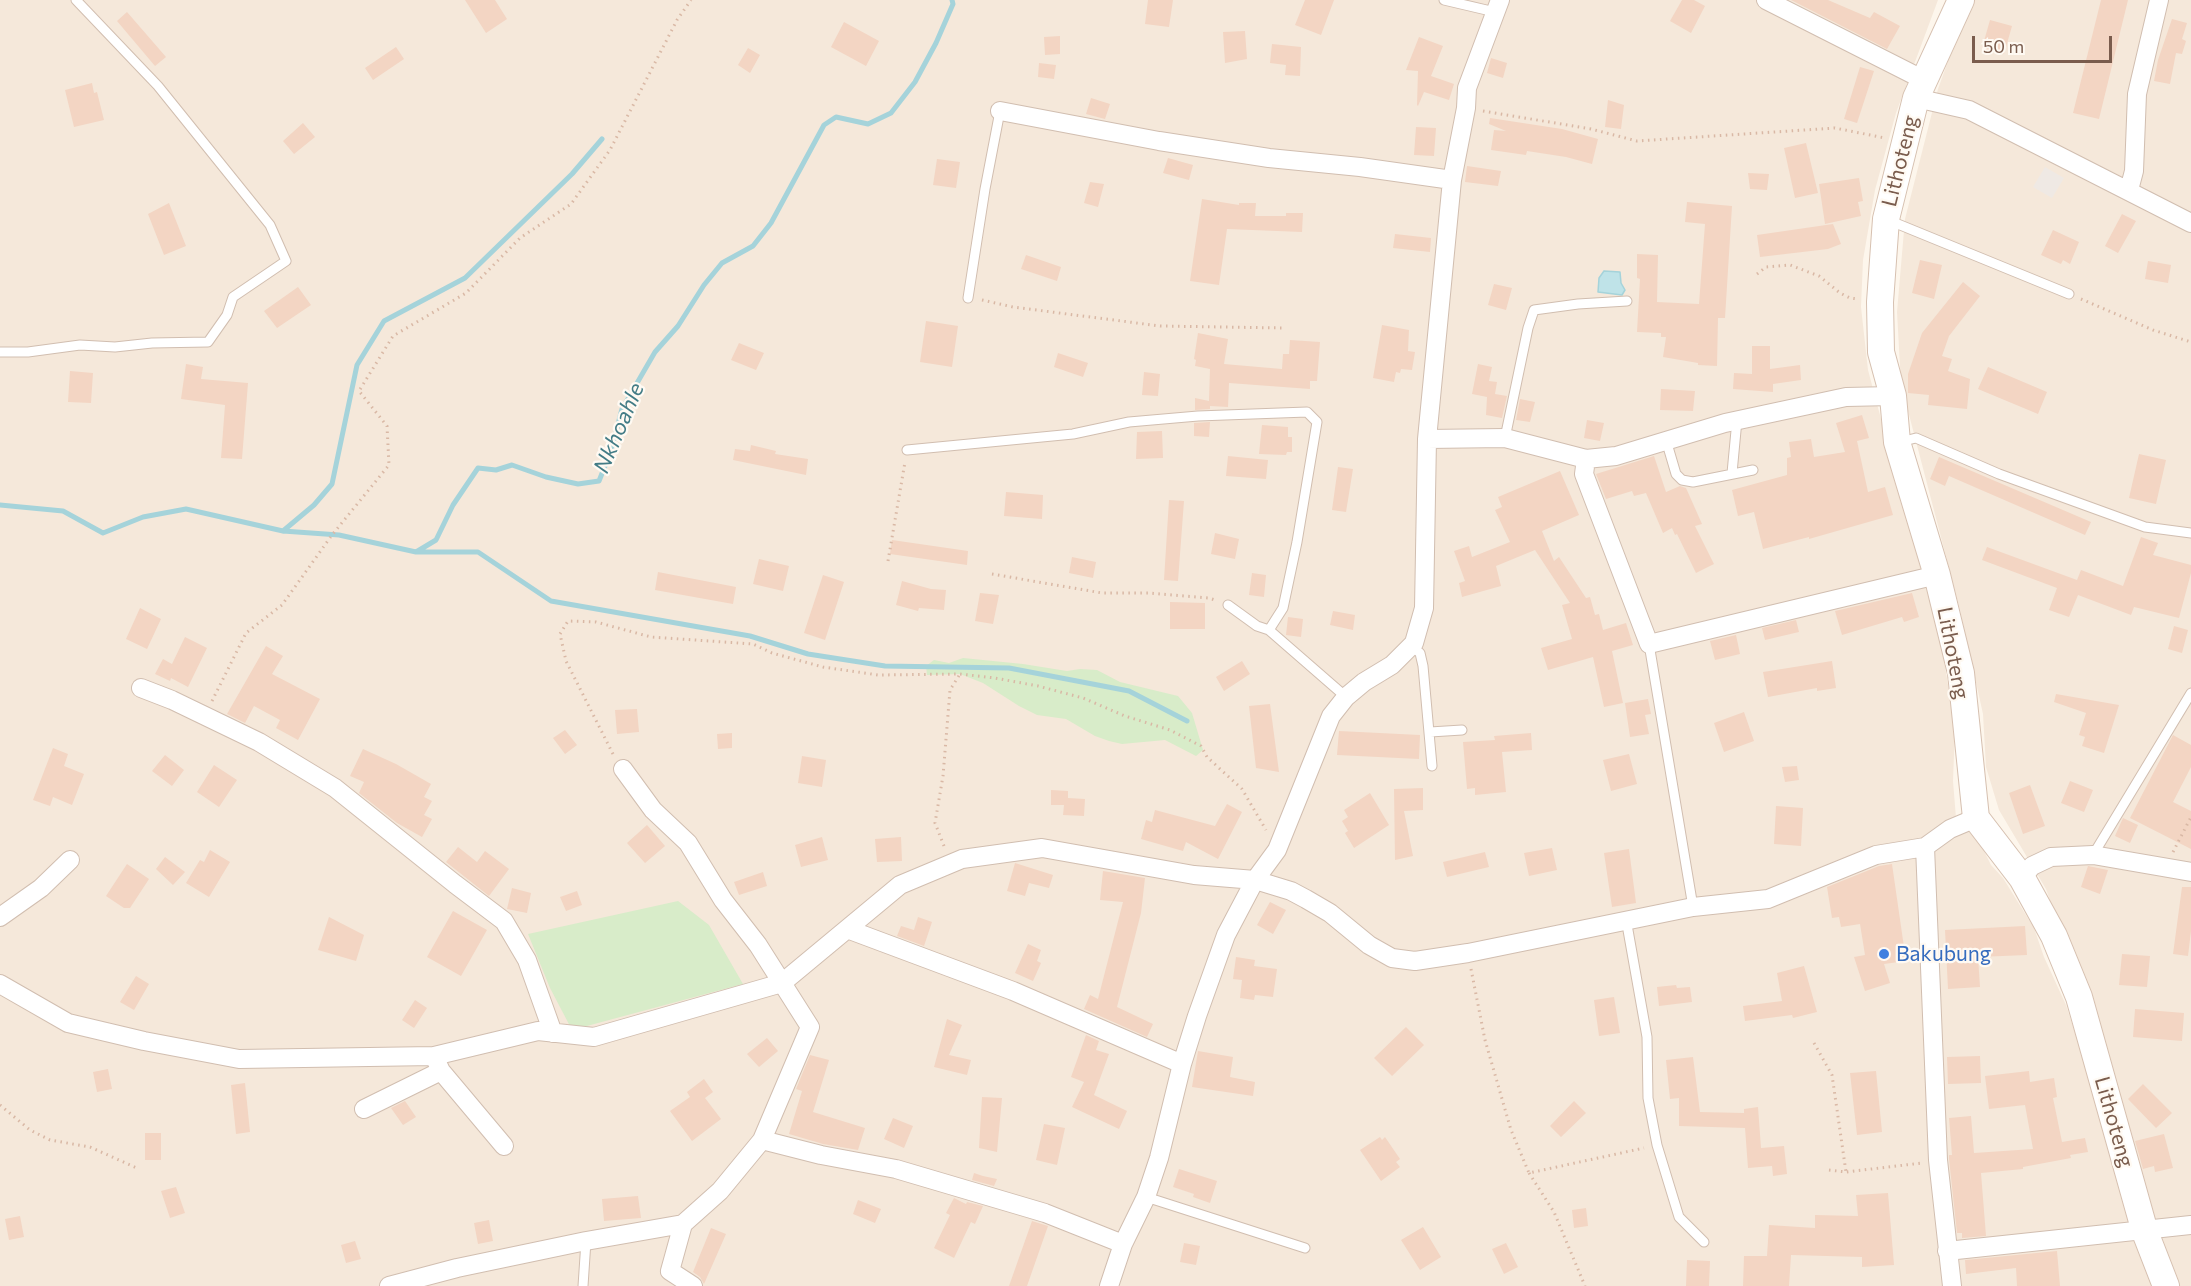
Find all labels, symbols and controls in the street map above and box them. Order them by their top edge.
scale bar [1975,24,2114,62]
text: 50 m [1983,35,2024,57]
street label: Lithoteng [1876,113,1924,209]
water label: Nkhoahle [588,379,650,477]
street label: Lithoteng [1932,605,1974,701]
place label: Bakubung [1896,941,1991,967]
marker: Bakubung [1877,947,1891,961]
street label: Lithoteng [2089,1074,2139,1170]

